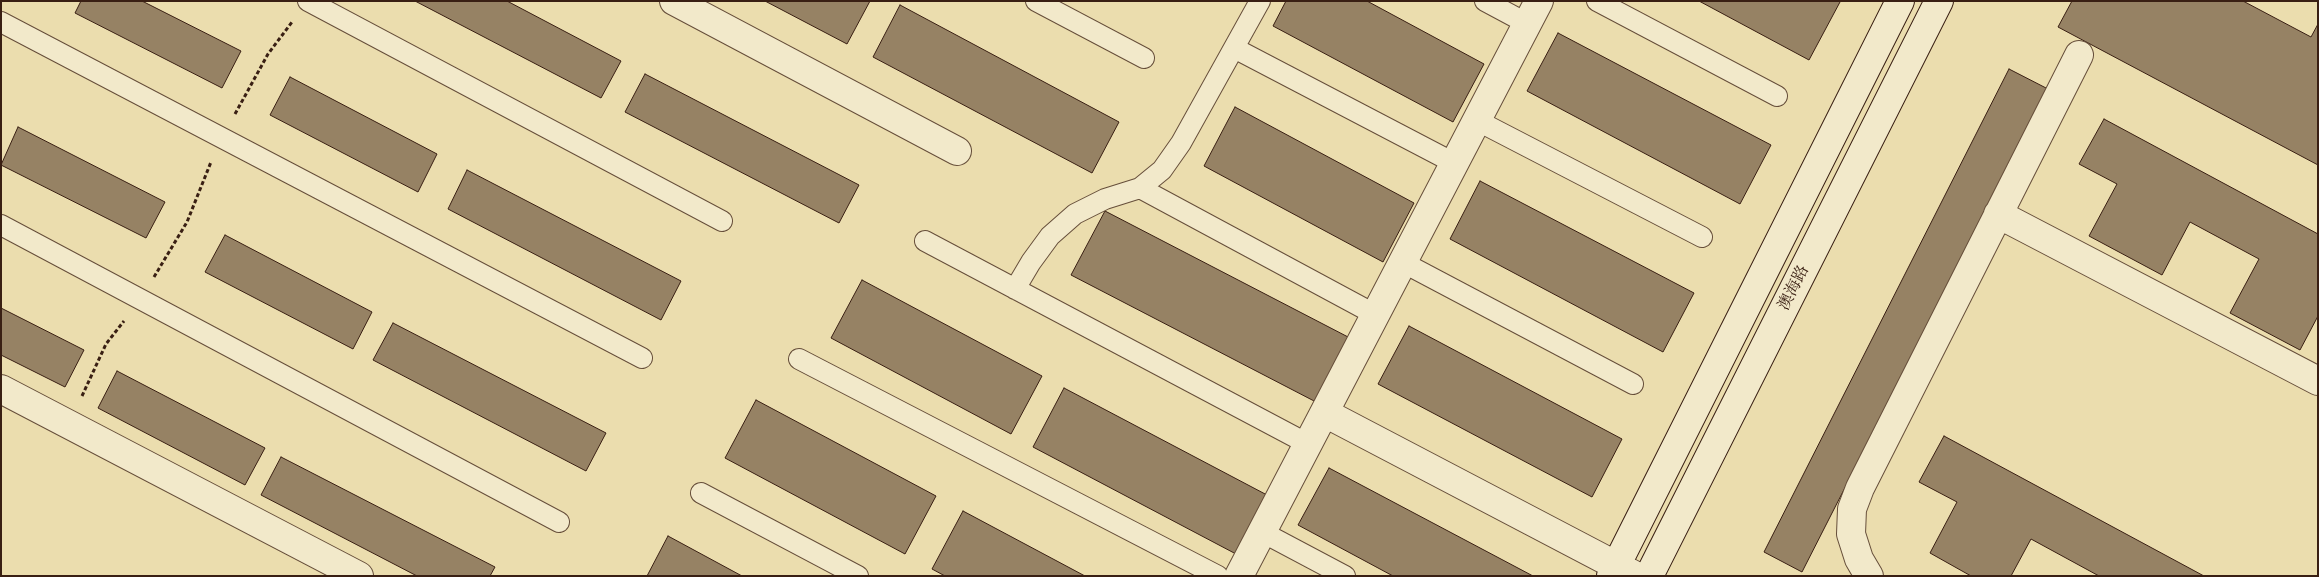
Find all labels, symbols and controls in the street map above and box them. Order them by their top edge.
street label: 澳海路 [1775,262,1813,314]

